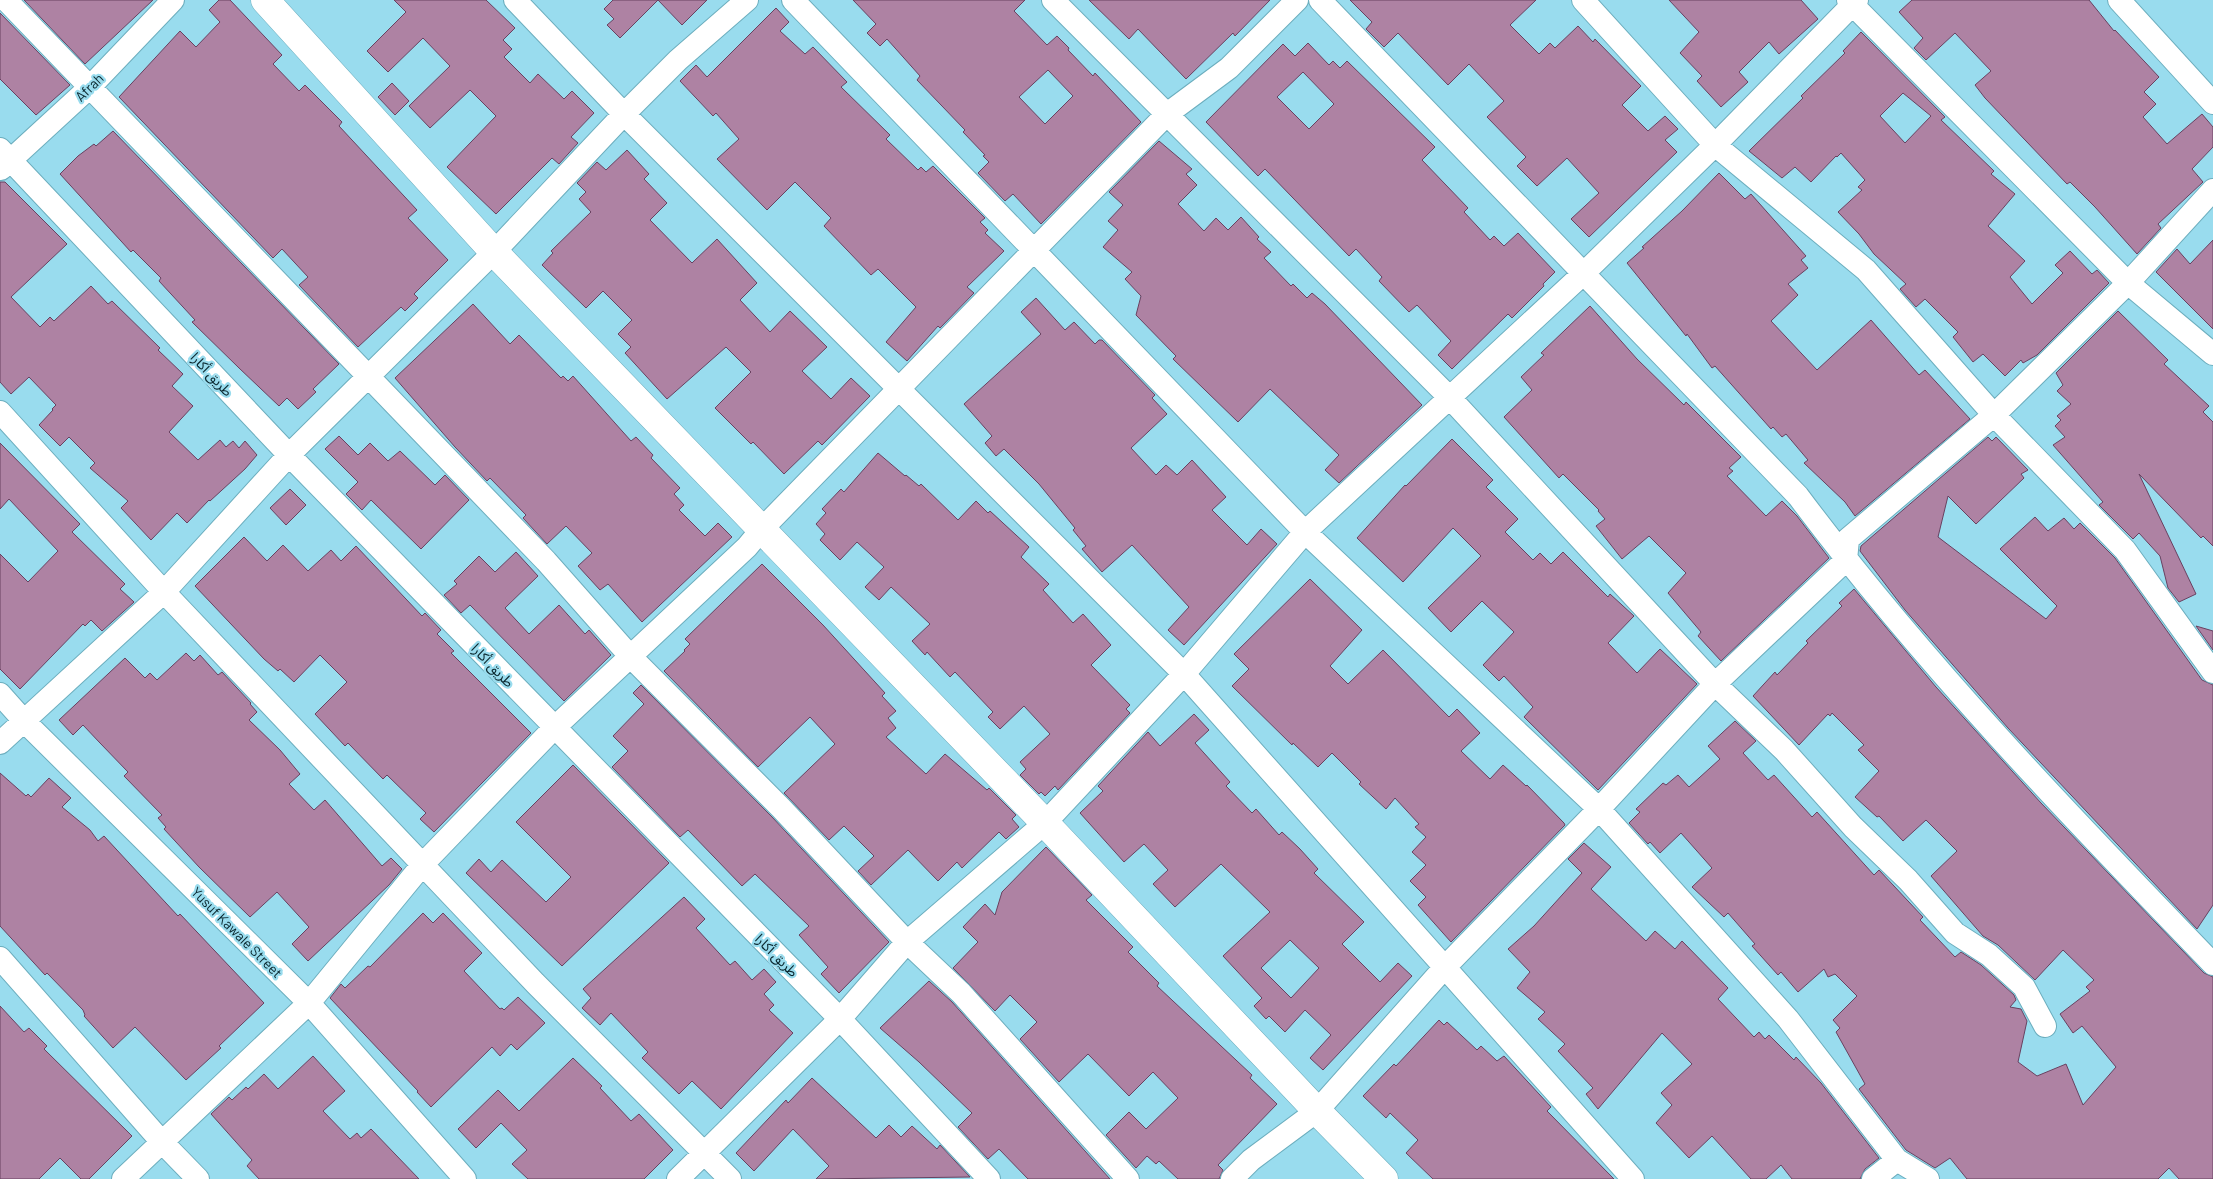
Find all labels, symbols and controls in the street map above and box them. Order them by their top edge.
street label: Afrah [71,69,107,105]
street label: طريق أكارا [186,348,237,401]
street label: طريق أكارا [467,640,518,692]
street label: Yusuf Kawale Street [188,883,286,981]
street label: طريق أكارا [750,930,802,982]

